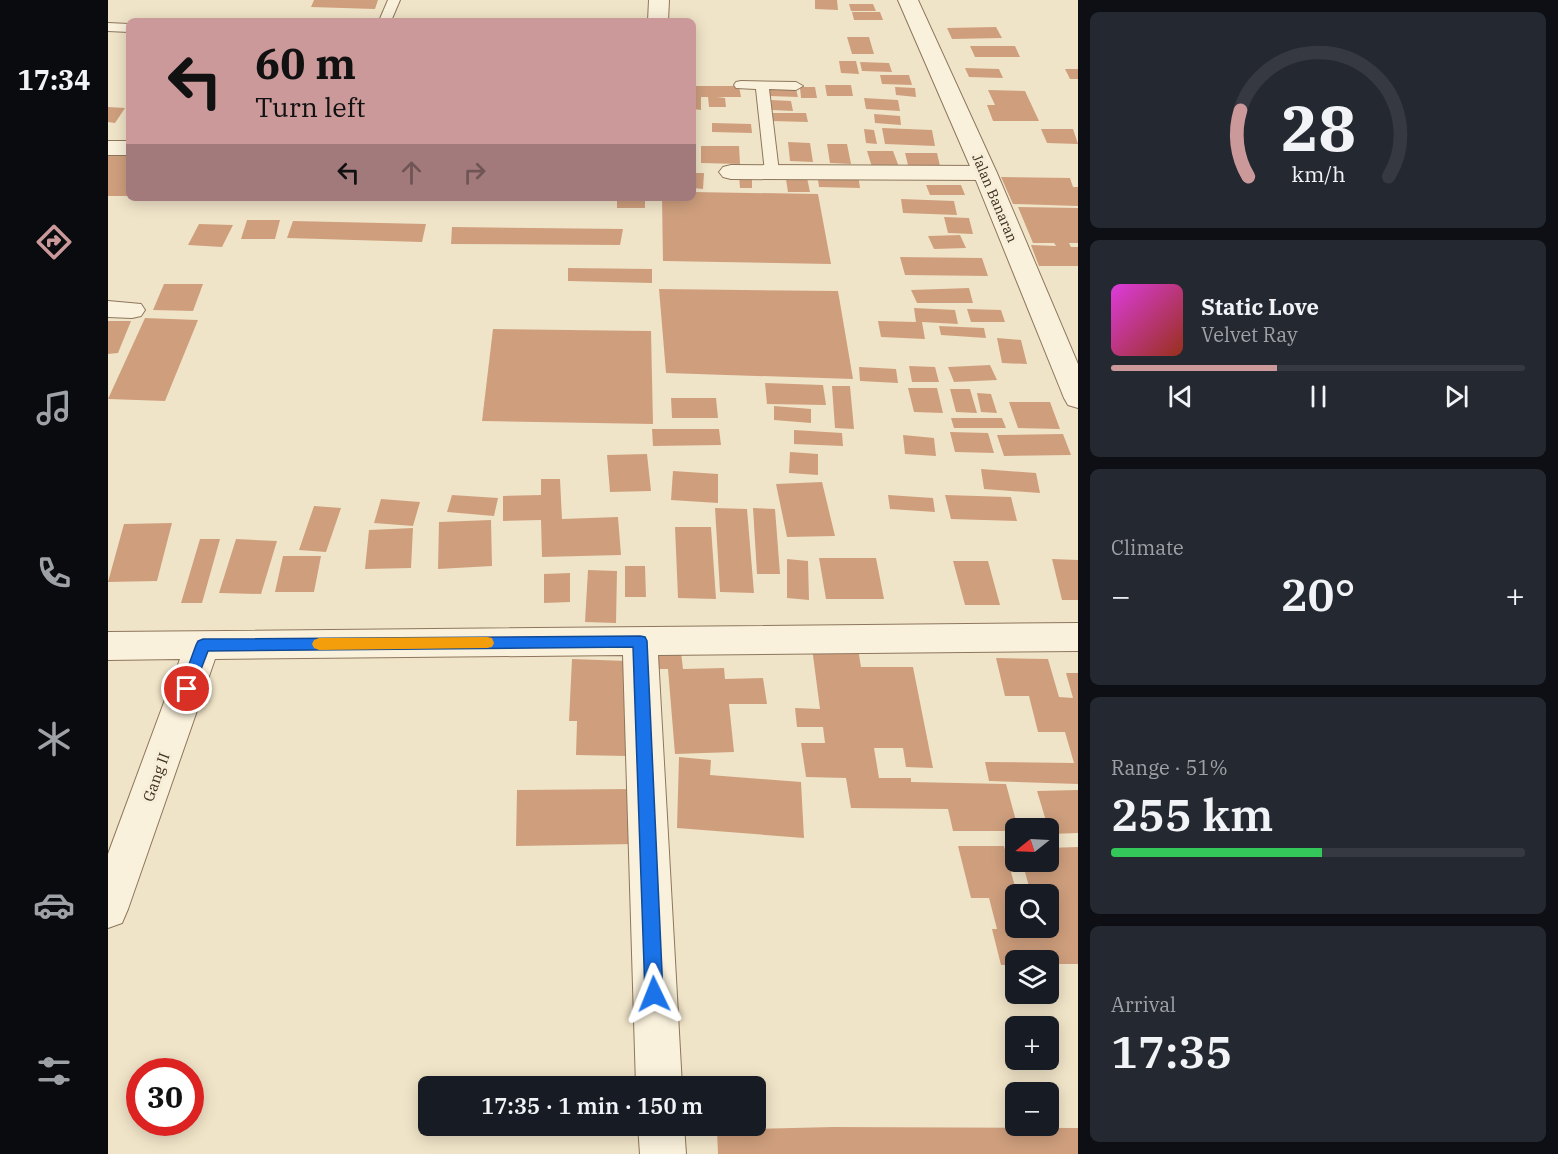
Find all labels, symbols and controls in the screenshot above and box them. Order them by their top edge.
text: 60 m [255,36,356,91]
icon: left [156,42,234,120]
text: 17:34 [18,62,90,97]
text: 28 [1281,87,1355,168]
text: Turn left [255,89,366,124]
street label: Jalan Banaran [968,151,1022,245]
icon: left [332,156,365,189]
icon: ahead [395,156,428,189]
icon: right [458,156,491,189]
text: km/h [1291,161,1345,189]
icon: directions [33,221,75,263]
text: Static Love [1201,292,1319,321]
text: Velvet Ray [1201,321,1298,348]
icon: previous [1164,380,1197,413]
icon: pause [1302,380,1335,413]
icon: next [1440,380,1473,413]
icon: music [33,387,75,429]
text: Climate [1111,534,1184,561]
icon: phone [33,552,75,594]
text: 20° [1280,565,1356,623]
text: − [1111,574,1131,617]
text: + [1505,574,1525,617]
pin [161,663,212,714]
icon: arrive [170,672,203,705]
icon: climate [33,718,75,760]
street label: Gang II [138,750,174,804]
text: Range · 51% [1111,754,1228,781]
text: 255 km [1111,785,1273,843]
north arrow [1005,818,1059,872]
map controls [1005,818,1059,1136]
icon: car [33,884,75,926]
button: search [1005,884,1059,938]
button: layers [1005,950,1059,1004]
position arrow [622,962,686,1026]
text: Arrival [1111,991,1176,1018]
button: + [1005,1016,1059,1070]
text: 17:35 [1111,1022,1232,1080]
icon: filters [33,1050,75,1092]
speed limit sign: 30 [126,1058,204,1136]
button: − [1005,1082,1059,1136]
text: 17:35 · 1 min · 150 m [481,1091,703,1120]

